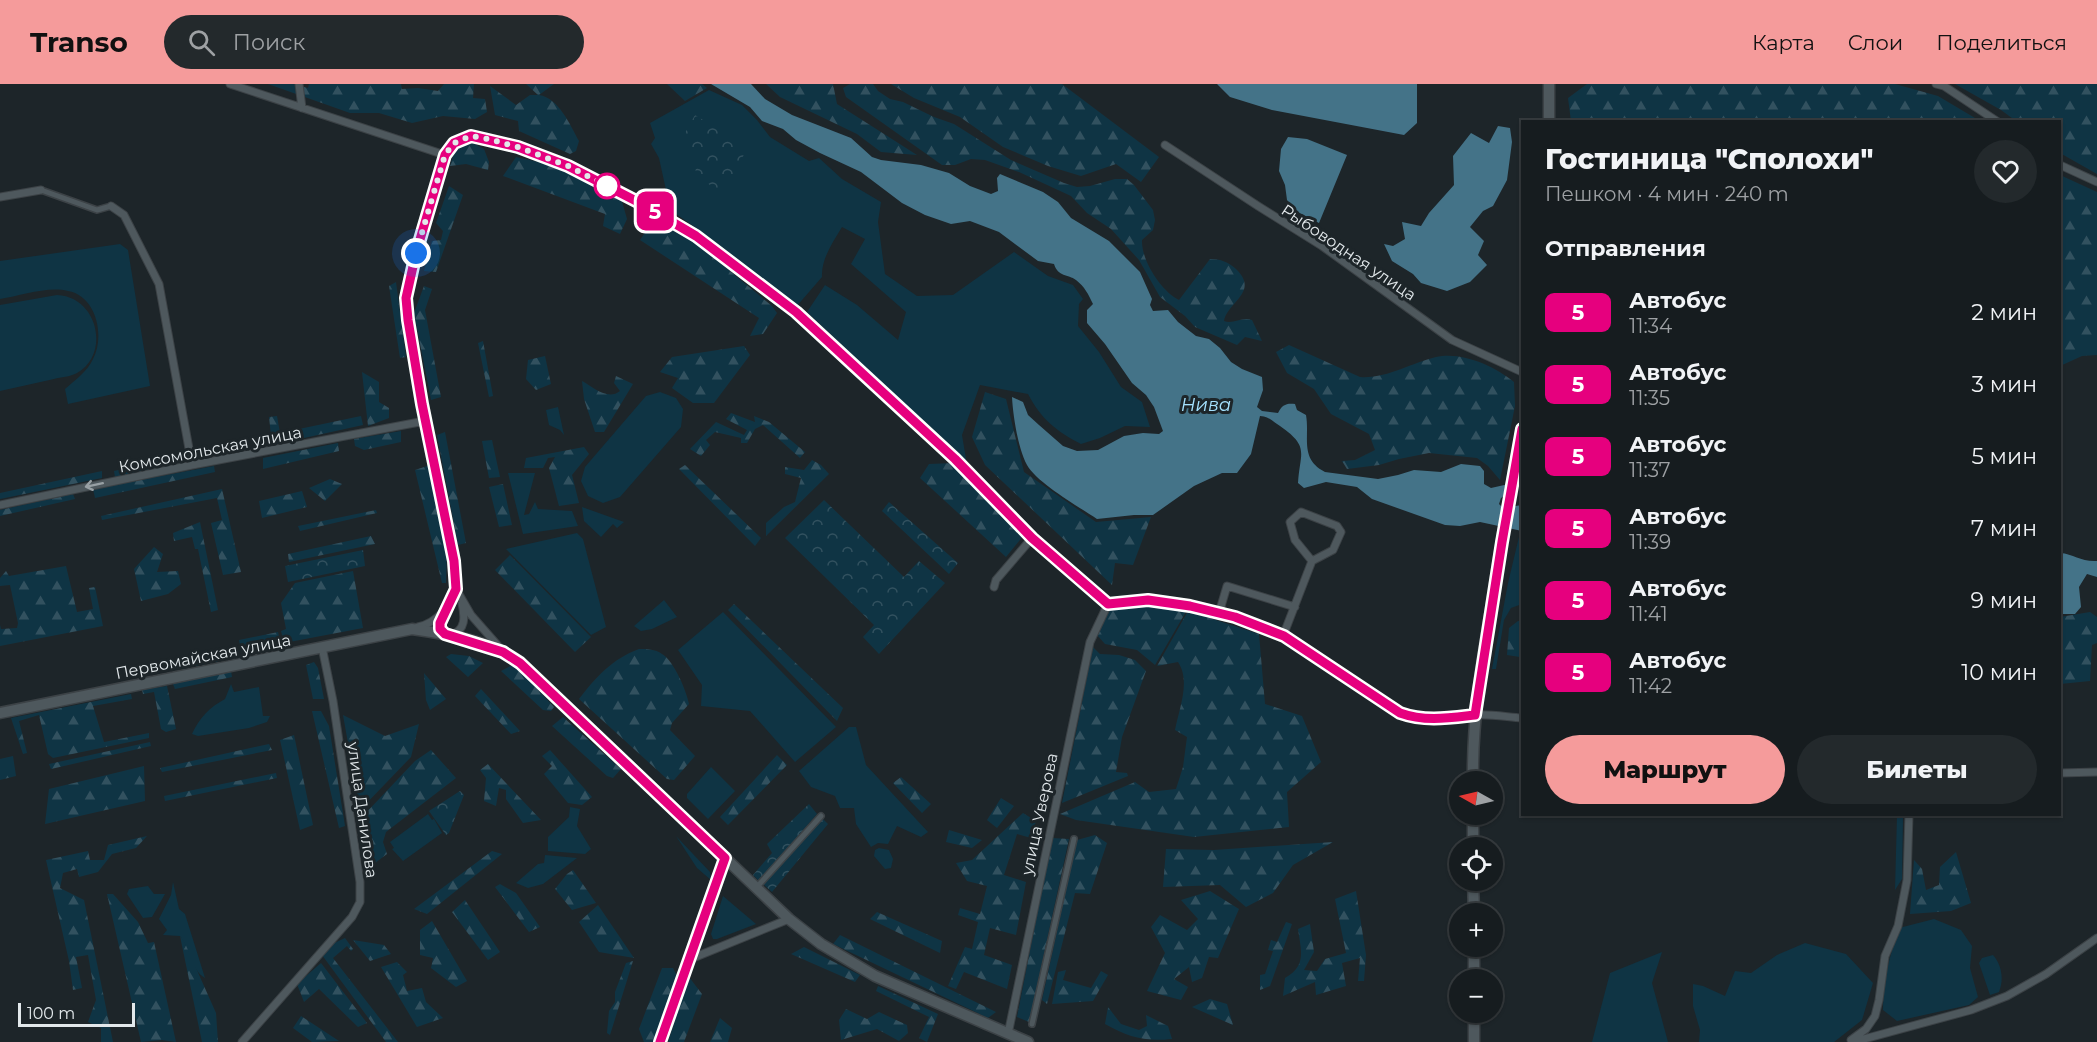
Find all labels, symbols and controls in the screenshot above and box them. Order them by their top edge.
search box [164,15,584,69]
text: Transo [30,25,128,59]
icon: search [185,26,218,59]
text: Поиск [233,29,305,56]
text: Карта [1752,30,1815,55]
text: Слои [1848,30,1903,55]
text: Поделиться [1936,30,2067,55]
button: heart [1974,140,2037,203]
text: Гостиница "Сполохи" [1545,142,1873,176]
unlabelled marker [594,173,620,199]
text: Пешком · 4 мин · 240 m [1545,182,1789,206]
line badge: 5 [636,192,674,230]
text: 5 [649,199,661,224]
street label: Рыбоводная улица [1278,200,1420,305]
text: Отправления [1545,235,1706,262]
your location [401,238,431,268]
text: Автобус [1629,287,1727,314]
text: 2 мин [1971,299,2037,326]
text: 5 [1572,300,1584,325]
text: 11:34 [1629,314,1672,338]
text: Автобус [1629,359,1727,386]
text: 3 мин [1971,371,2037,398]
text: 5 [1572,372,1584,397]
text: 11:35 [1629,386,1670,410]
water label: Нива [1181,394,1231,416]
street label: Комсомольская улица [117,422,303,477]
text: Автобус [1629,431,1727,458]
text: 5 мин [1971,443,2037,470]
text: 5 [1572,444,1584,469]
text: 11:37 [1629,458,1671,482]
one-way arrow [85,480,104,492]
text: Автобус [1629,503,1727,530]
text: 7 мин [1971,515,2037,542]
text: 5 [1572,516,1584,541]
text: 11:39 [1629,530,1671,554]
text: Автобус [1629,575,1727,602]
text: 9 мин [1970,587,2037,614]
text: 5 [1572,588,1584,613]
text: 11:41 [1629,602,1668,626]
street label: Первомайская улица [114,630,292,683]
text: Автобус [1629,647,1727,674]
text: 10 мин [1961,659,2037,686]
text: 5 [1572,660,1584,685]
text: 11:42 [1629,674,1672,698]
button: Маршрут [1545,735,1785,804]
button: Билеты [1797,735,2037,804]
street label: улица Данилова [343,740,381,879]
street label: улица Уверова [1017,751,1062,878]
north arrow [1449,771,1503,825]
map controls [1449,771,1503,1023]
button: locate [1449,837,1503,891]
button: + [1449,903,1503,957]
button: − [1449,969,1503,1023]
scale bar [18,1000,135,1028]
text: 100 m [27,1004,75,1023]

